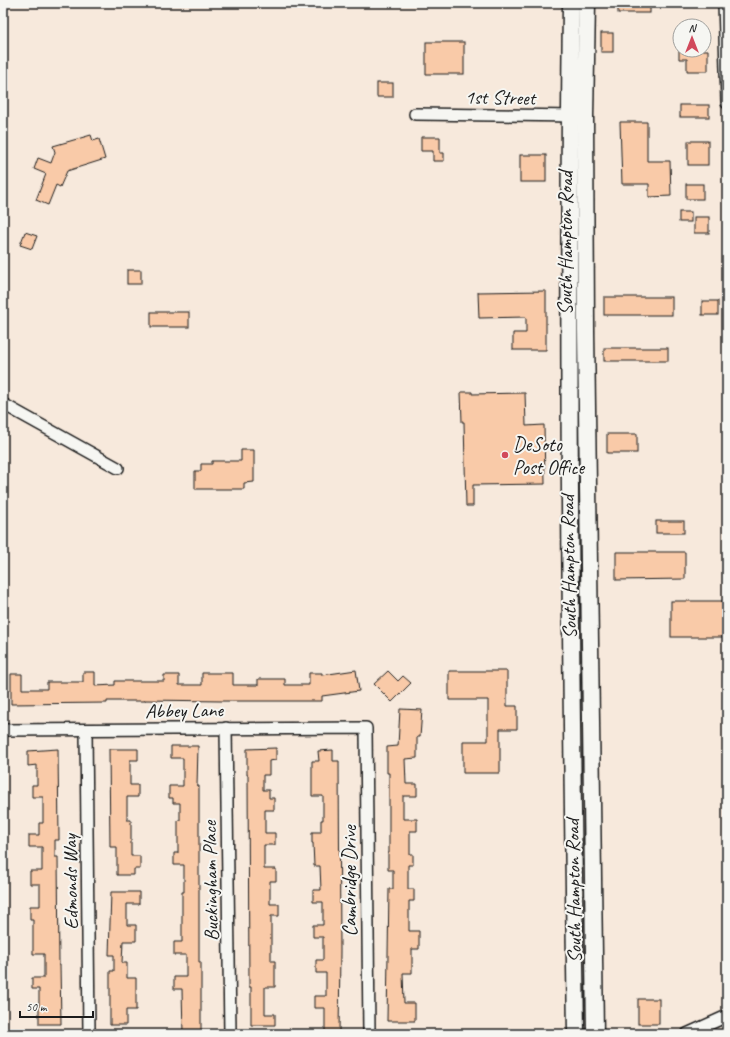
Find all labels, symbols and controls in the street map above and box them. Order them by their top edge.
north arrow [672,18,712,58]
text: N [689,21,698,35]
street label: 1st Street [465,84,538,111]
street label: South Hampton Road [553,168,578,315]
place label: DeSoto Post Office [513,432,585,480]
marker: DeSoto Post Office [500,450,510,460]
street label: South Hampton Road [555,492,582,639]
street label: Abbey Lane [145,697,225,724]
street label: South Hampton Road [560,816,587,963]
street label: Buckingham Place [197,819,224,941]
street label: Cambridge Drive [337,824,362,937]
street label: Edmonds Way [57,832,84,930]
scale bar [20,993,93,1019]
text: 50 m [26,999,48,1015]

